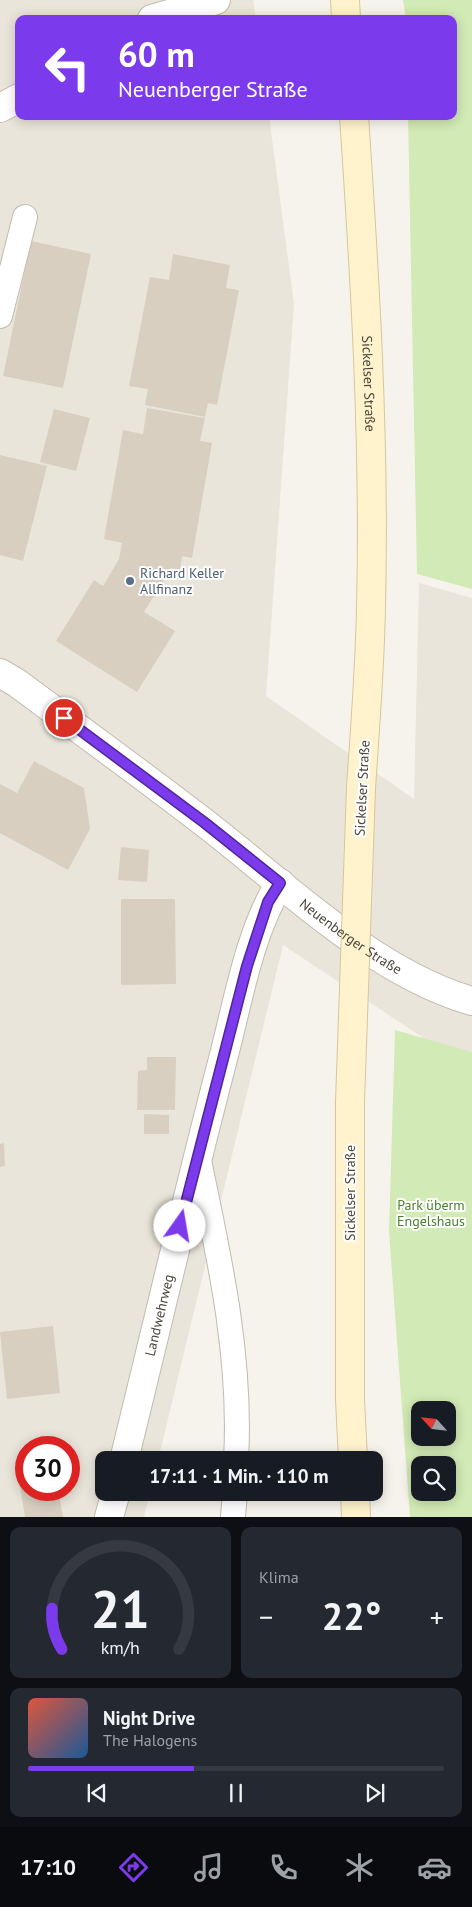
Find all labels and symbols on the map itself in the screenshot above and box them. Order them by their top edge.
street label: Sickelser Straße [358,335,380,432]
place label: Richard Keller Allfinanz [140,564,224,598]
marker: Richard Keller Allfinanz [124,575,136,587]
pin [43,697,85,739]
street label: Sickelser Straße [350,740,374,836]
street label: Neuenberger Straße [296,894,405,978]
street label: Sickelser Straße [341,1145,359,1241]
park label: Park überm Engelshaus [397,1196,465,1230]
position arrow [153,1199,205,1251]
street label: Landwehrweg [141,1272,178,1358]
north arrow [411,1401,456,1446]
speed limit sign: 30 [15,1436,80,1501]

